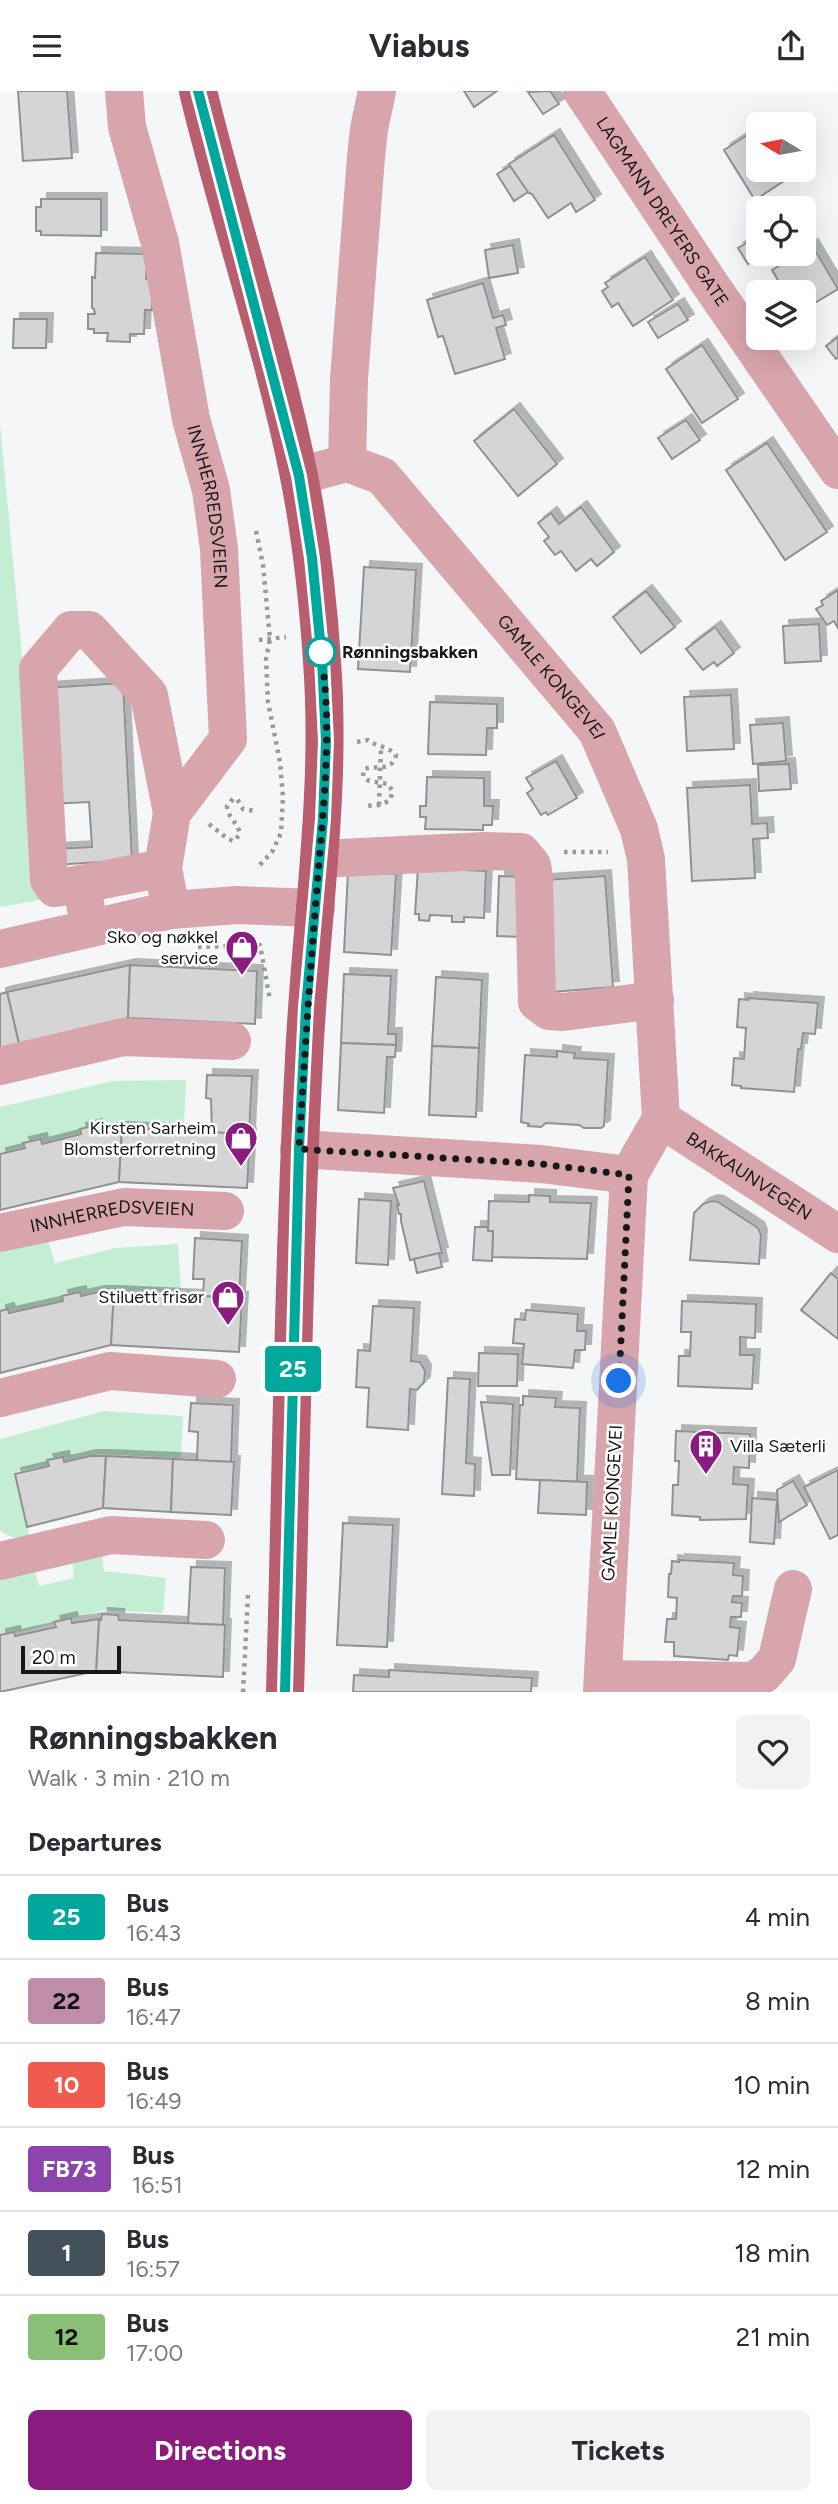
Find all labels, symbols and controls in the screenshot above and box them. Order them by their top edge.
icon: menu [28,27,66,65]
text: Viabus [369,27,469,65]
icon: share [772,27,810,65]
north arrow [746,112,816,182]
map controls [746,112,816,350]
street label: LAGMANN DREYERS GATE [591,113,733,311]
button: locate [746,196,816,266]
button: layers [746,280,816,350]
street label: INNHERREDSVEIEN [182,422,232,589]
street label: GAMLE KONGEVEI [493,610,610,742]
marker: Rønningsbakken [306,637,336,667]
place label: Rønningsbakken [342,641,478,663]
place label: Sko og nøkkel service [107,926,218,969]
shop icon: Sko og nøkkel service [223,928,261,977]
place label: Kirsten Sarheim Blomsterforretning [64,1117,216,1160]
shop icon: Kirsten Sarheim Blomsterforretning [222,1119,260,1168]
street label: BAKKAUNVEGEN [682,1127,816,1225]
street label: INNHERREDSVEIEN [28,1196,195,1237]
shop icon: Stiluett frisør [209,1278,247,1327]
place label: Stiluett frisør [98,1286,204,1308]
line badge: 25 [262,1346,324,1392]
text: 25 [279,1354,307,1383]
your location [601,1363,636,1398]
street label: GAMLE KONGEVEI [597,1424,627,1582]
building icon: Villa Sæterli [687,1427,725,1476]
place label: Villa Sæterli [730,1435,826,1457]
scale bar [21,1643,121,1675]
text: 20 m [32,1646,76,1669]
button: heart [736,1715,810,1789]
text: Rønningsbakken [28,1718,277,1757]
text: Walk · 3 min · 210 m [28,1764,230,1792]
text: Departures [28,1826,162,1858]
text: Bus [126,1887,169,1919]
text: 4 min [745,1901,810,1933]
text: 25 [53,1902,80,1931]
text: 16:43 [126,1919,181,1947]
text: Bus [126,1971,169,2003]
text: 8 min [745,1985,810,2017]
text: 22 [53,1986,80,2015]
text: 16:47 [126,2003,181,2031]
text: Bus [126,2055,169,2087]
text: 10 min [734,2069,810,2101]
text: 10 [54,2070,79,2099]
text: 16:49 [126,2087,182,2115]
text: Bus [132,2139,174,2171]
text: 12 min [736,2153,810,2185]
text: FB73 [42,2154,97,2183]
text: 16:51 [132,2171,183,2199]
text: Bus [126,2223,169,2255]
text: 18 min [734,2237,810,2269]
text: 1 [61,2238,72,2267]
text: 16:57 [126,2255,180,2283]
text: Bus [126,2307,169,2339]
text: 21 min [736,2321,810,2353]
text: 12 [54,2322,79,2351]
text: 17:00 [126,2339,183,2367]
button: Directions [28,2410,412,2490]
button: Tickets [426,2410,810,2490]

